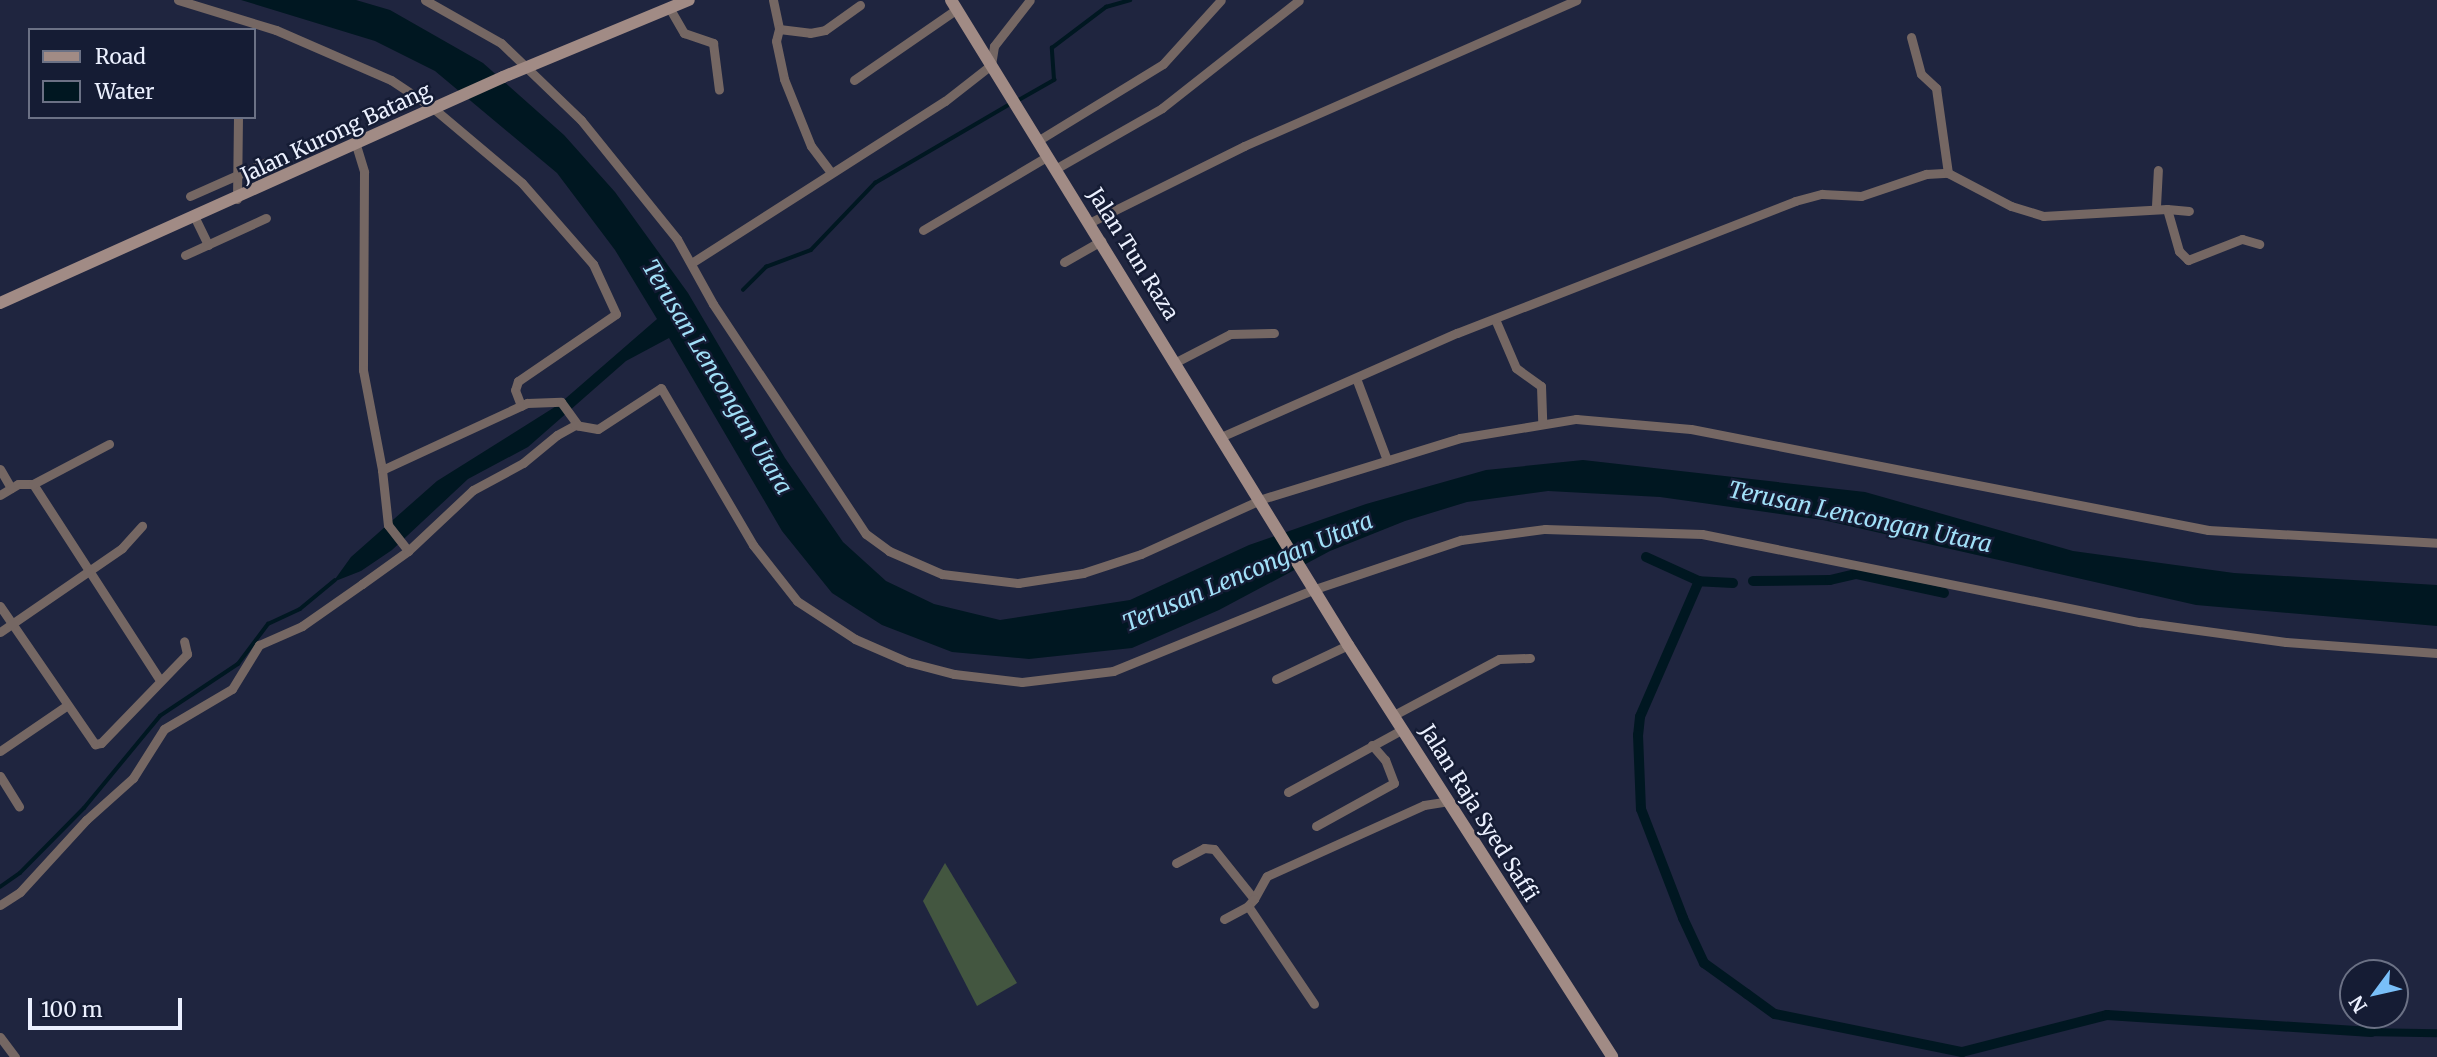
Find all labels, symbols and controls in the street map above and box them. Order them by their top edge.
legend [28,28,256,119]
text: Road [95,43,146,70]
text: Water [95,78,154,105]
street label: Jalan Kurong Batang [237,78,435,188]
street label: Jalan Tun Raza [1082,183,1184,325]
water label: Terusan Lencongan Utara [636,255,798,499]
water label: Terusan Lencongan Utara [1726,476,1994,558]
water label: Terusan Lencongan Utara [1119,507,1377,637]
street label: Jalan Raja Syed Saffi [1414,720,1544,906]
north arrow [2339,959,2409,1029]
scale bar [32,984,186,1028]
text: N [2344,992,2372,1017]
text: 100 m [41,996,103,1023]

